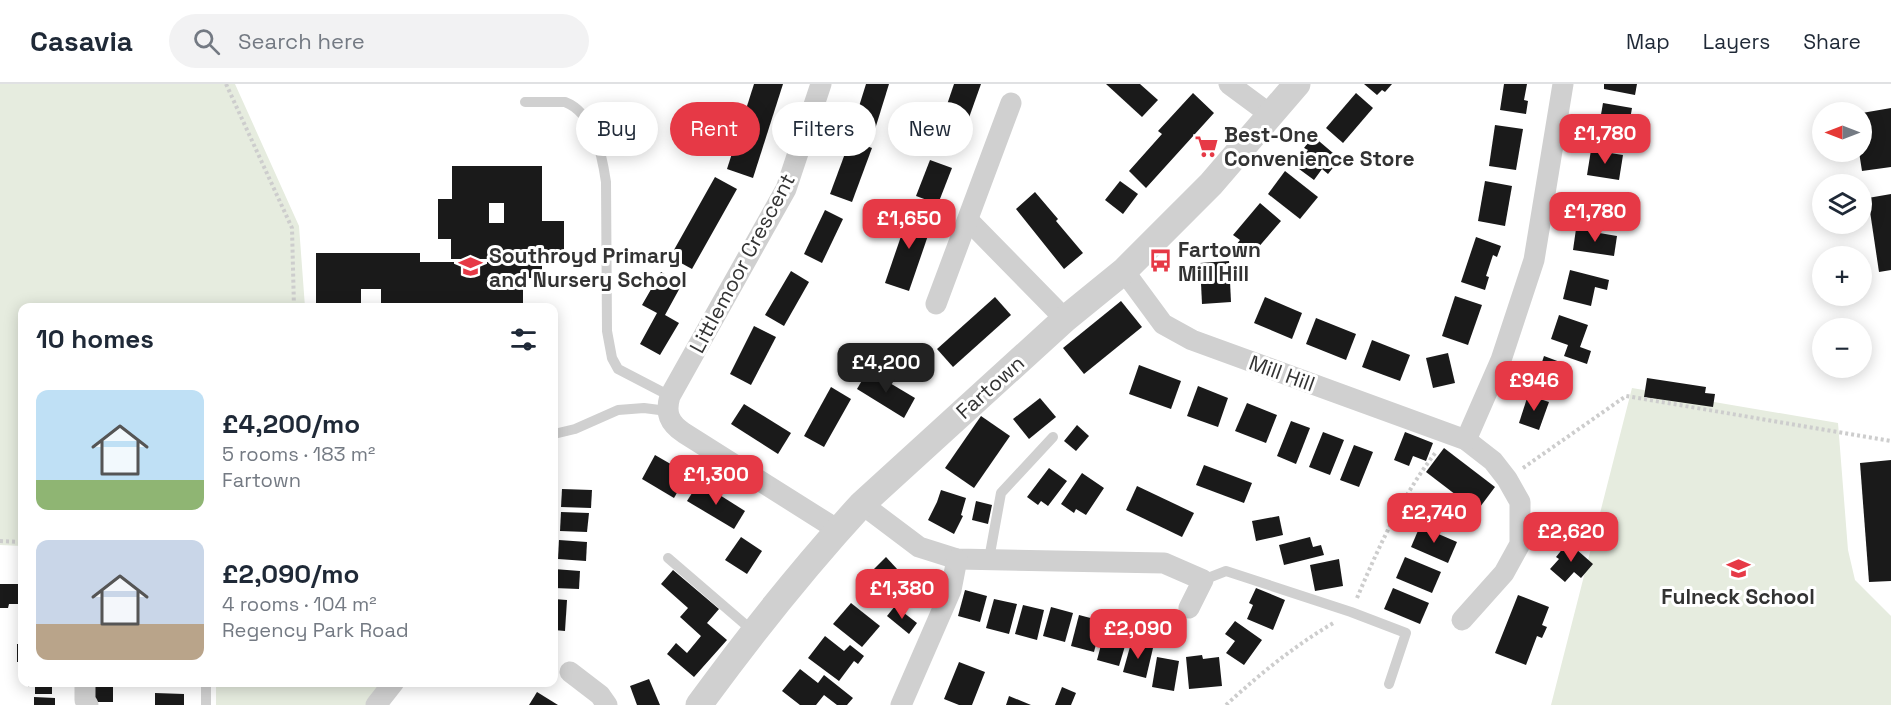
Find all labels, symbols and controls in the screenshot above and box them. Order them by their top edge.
search box [169,14,589,68]
text: Casavia [30,23,133,59]
icon: search [190,25,223,58]
text: Search here [238,27,365,55]
text: Map [1626,28,1670,55]
text: Layers [1703,28,1770,55]
text: Share [1803,28,1861,55]
chip: Buy [576,102,658,156]
chip: Rent [670,102,760,156]
chip: Filters [772,102,876,156]
chip: New [888,102,973,156]
north arrow [1812,102,1872,162]
map controls [1812,102,1872,378]
pin: £1,780 [1556,114,1654,165]
text: £1,780 [1573,120,1637,146]
place label: Best-One Convenience Store [1224,121,1415,172]
supermarket icon: Best-One Convenience Store [1193,133,1219,159]
street label: Littlemoor Crescent [683,168,801,358]
button: layers [1812,174,1872,234]
pin: £1,780 [1546,192,1644,243]
text: £1,780 [1563,198,1627,224]
pin: £1,650 [860,199,958,250]
text: £1,650 [877,205,941,231]
place label: Fartown Mill Hill [1178,236,1261,287]
place label: Southroyd Primary and Nursery School [489,242,687,293]
button: + [1812,246,1872,306]
bus stop icon: Fartown Mill Hill [1147,248,1173,274]
school or university icon: Southroyd Primary and Nursery School [458,254,484,280]
button: − [1812,318,1872,378]
text: 10 homes [36,322,154,356]
icon: filters [507,323,540,356]
pin: £4,200 [837,343,935,394]
text: £4,200 [851,349,921,375]
street label: Fartown [950,349,1030,425]
street label: Mill Hill [1245,349,1319,397]
pin: £946 [1498,361,1570,412]
text: £946 [1509,367,1559,393]
text: £4,200/mo [222,407,360,441]
icon: home [84,414,156,486]
text: 5 rooms · 183 m² [222,441,375,467]
pin: £1,300 [667,455,765,506]
text: £1,300 [683,461,749,487]
text: Fartown [222,467,301,493]
pin: £2,740 [1385,493,1483,544]
text: £2,740 [1401,499,1467,525]
pin: £2,620 [1522,512,1620,563]
text: £2,620 [1537,518,1605,544]
school or university icon: Fulneck School [1725,555,1751,581]
text: £2,090/mo [222,557,359,591]
icon: home [84,564,156,636]
pin: £1,380 [853,569,951,620]
text: £1,380 [870,575,934,601]
place label: Fulneck School [1661,583,1815,610]
text: 4 rooms · 104 m² [222,591,377,617]
pin: £2,090 [1089,609,1187,660]
text: £2,090 [1104,615,1172,641]
text: Regency Park Road [222,617,409,643]

